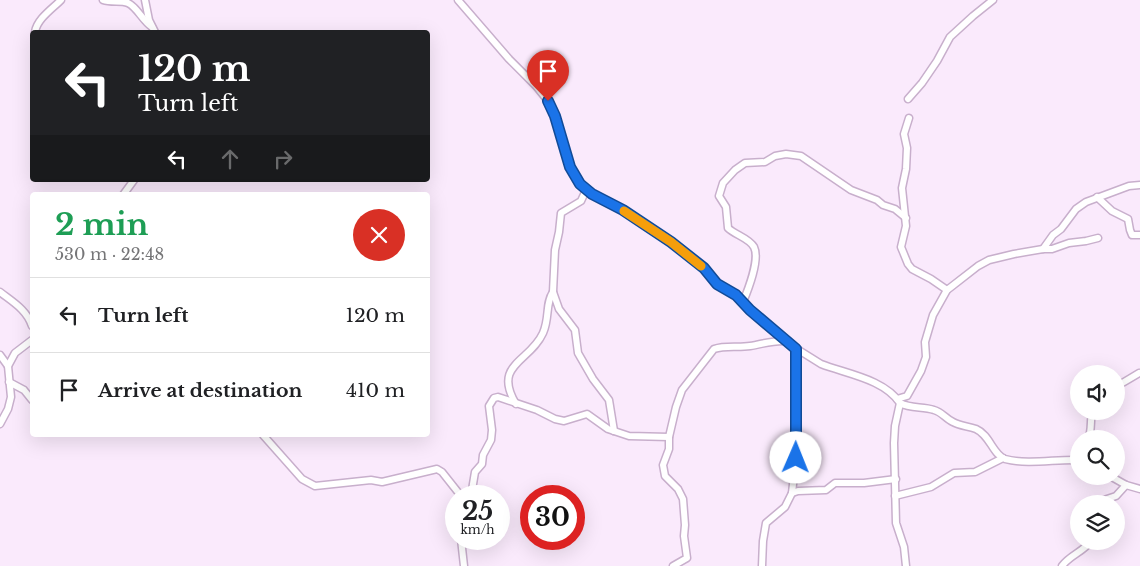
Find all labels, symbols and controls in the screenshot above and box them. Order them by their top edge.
text: 120 m [138,47,251,90]
icon: left [55,50,120,115]
pin [527,50,569,101]
icon: arrive [534,57,562,85]
text: Turn left [138,90,238,117]
icon: left [163,145,191,173]
icon: ahead [216,145,244,173]
icon: right [269,145,297,173]
text: 2 min [55,206,148,243]
button: close [353,209,405,261]
text: 530 m · 22:48 [55,244,164,264]
icon: left [55,301,83,329]
text: Turn left [98,304,189,327]
text: 120 m [345,304,405,327]
map controls [1070,365,1125,550]
button: sound [1070,365,1125,420]
icon: arrive [55,376,83,404]
text: Arrive at destination [98,379,302,402]
text: 410 m [346,379,405,402]
button: search [1070,430,1125,485]
position arrow [769,431,821,483]
speed limit sign: 30 [520,485,585,550]
button: layers [1070,495,1125,550]
text: 25 [462,496,493,527]
text: km/h [460,522,495,537]

